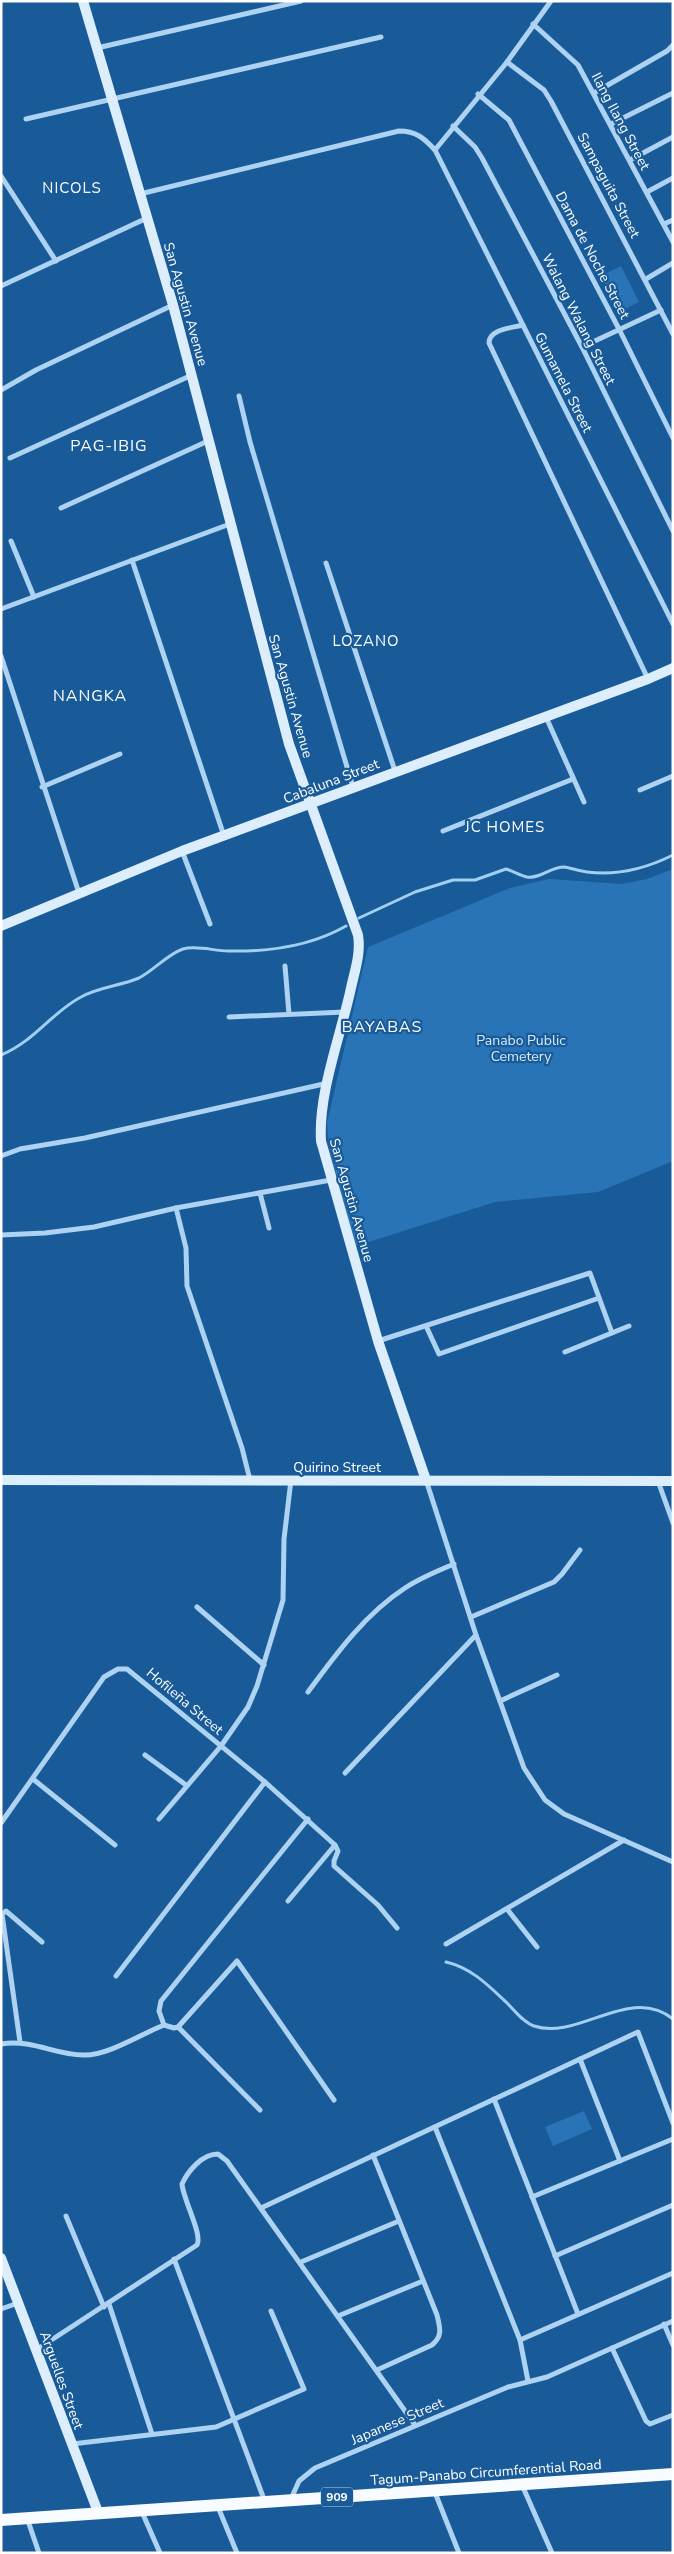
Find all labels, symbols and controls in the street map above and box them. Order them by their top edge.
street label: Ilang Ilang Street [587,69,654,173]
street label: Sampaguita Street [573,129,644,241]
district label: NICOLS [42,178,102,198]
street label: Dama de Noche Street [551,188,634,322]
street label: San Agustin Avenue [159,240,212,368]
street label: Walang Walang Street [537,250,620,388]
street label: Gumamela Street [530,329,597,436]
district label: PAG-IBIG [70,435,148,457]
district label: LOZANO [332,631,400,651]
street label: San Agustin Avenue [264,632,317,760]
district label: NANGKA [53,685,127,707]
street label: Cabaluna Street [280,754,382,808]
district label: JC HOMES [464,817,545,837]
district label: BAYABAS [342,1016,422,1038]
park label: Panabo Public Cemetery [476,1031,566,1066]
street label: San Agustin Avenue [325,1136,378,1264]
street label: Quirino Street [293,1458,381,1477]
street label: Hofileña Street [142,1664,227,1739]
street label: Arguelles Street [35,2329,88,2432]
street label: Japanese Street [347,2393,447,2450]
street label: Tagum-Panabo Circumferential Road [370,2455,602,2490]
road number: 909 [321,2488,353,2506]

